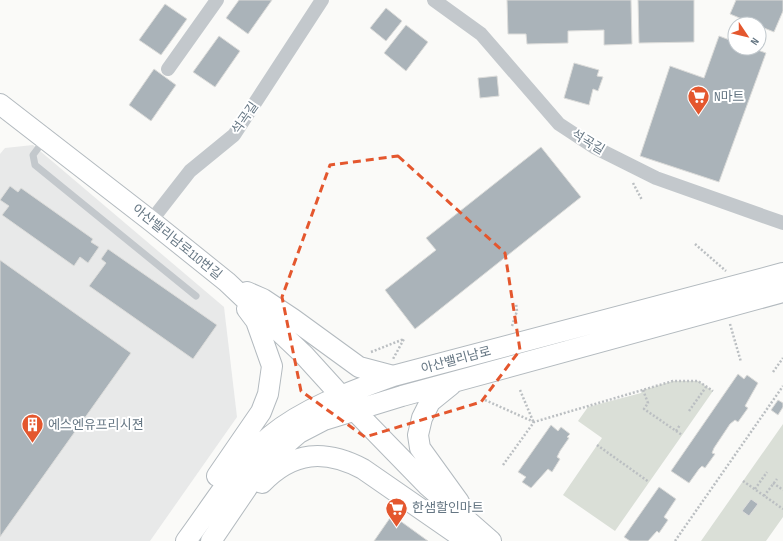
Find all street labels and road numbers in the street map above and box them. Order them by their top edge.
street label: 석곡길 [228,99,262,137]
street label: 석곡길 [568,126,608,158]
street label: 아산밸리남로110번길 [129,201,225,283]
street label: 아산밸리남로 [419,343,493,377]

